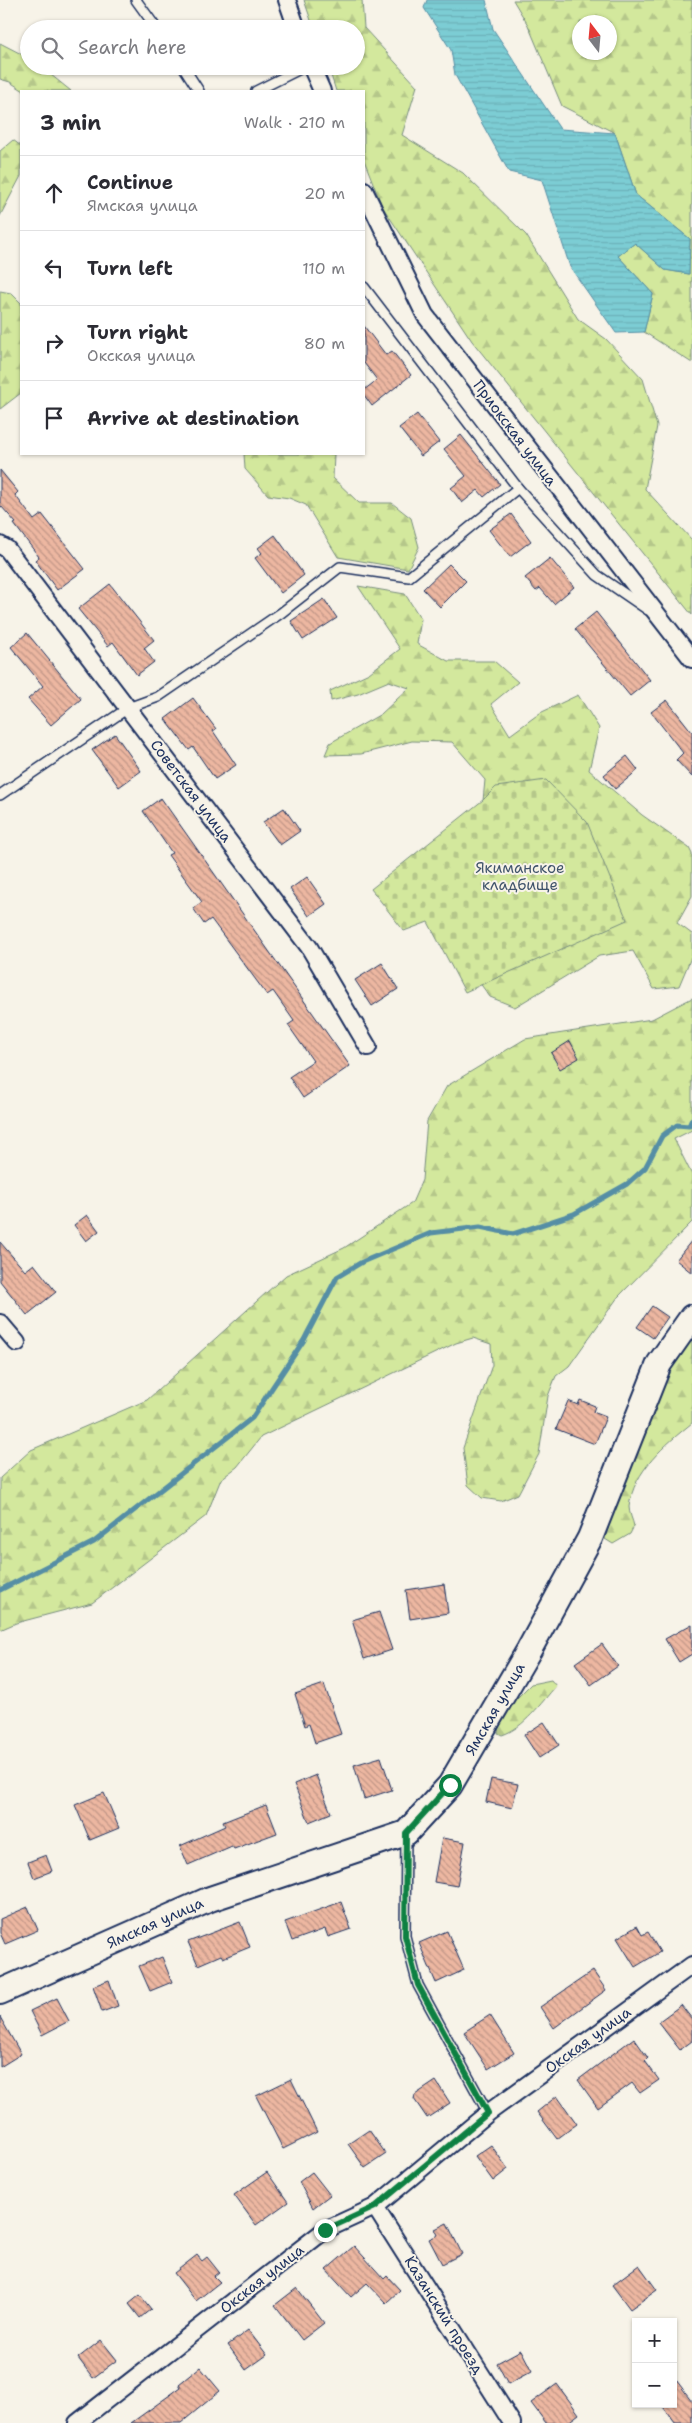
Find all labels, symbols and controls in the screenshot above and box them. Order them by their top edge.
north arrow [572,15,617,60]
search box [20,20,365,75]
icon: search [38,34,66,62]
text: Search here [78,35,187,60]
text: 3 min [40,109,101,137]
text: Walk · 210 m [244,112,345,133]
text: Continue [87,170,173,195]
icon: ahead [40,179,68,207]
text: 20 m [304,183,345,204]
text: Ямская улица [87,195,198,216]
icon: left [40,254,68,282]
text: Turn left [87,256,173,281]
text: 110 m [302,258,345,279]
text: Turn right [87,320,188,345]
icon: right [40,329,68,357]
text: 80 m [304,333,345,354]
text: Окская улица [87,345,195,366]
street label: Приокская улица [469,376,562,491]
icon: arrive [40,404,68,432]
text: Arrive at destination [87,406,299,431]
street label: Советская улица [146,735,237,847]
park label: Якиманское кладбище [475,858,565,895]
street label: Ямская улица [460,1658,530,1759]
route start [439,1774,462,1797]
street label: Ямская улица [104,1892,207,1953]
street label: Окская улица [541,2002,635,2078]
route end [314,2219,337,2242]
street label: Окская улица [216,2239,309,2318]
street label: Казанский проезд [400,2252,489,2378]
map controls [632,2318,677,2408]
button: + [632,2318,677,2363]
button: − [632,2363,677,2408]

